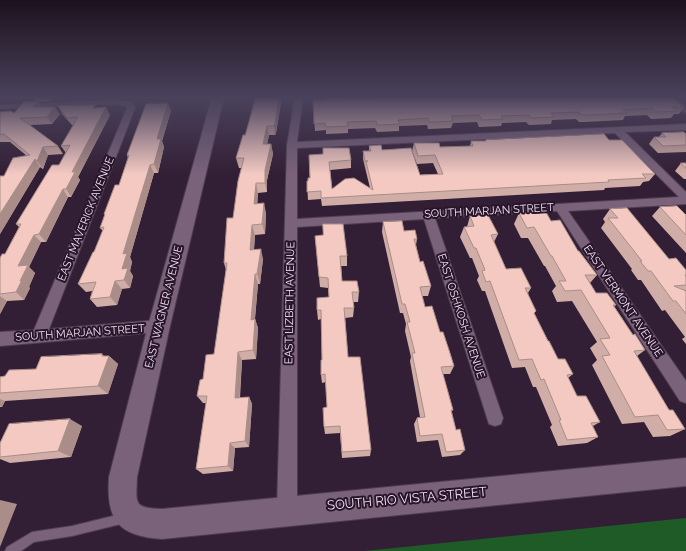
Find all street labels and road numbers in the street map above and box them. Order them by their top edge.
street label: EAST MAVERICK AVENUE [55,155,117,283]
street label: SOUTH MARJAN STREET [424,201,554,221]
street label: EAST LIZBETH AVENUE [282,242,298,364]
street label: EAST VERMONT AVENUE [581,243,665,359]
street label: EAST WAGNER AVENUE [142,244,186,370]
street label: EAST OSHKOSH AVENUE [435,252,487,380]
street label: SOUTH MARJAN STREET [15,322,145,344]
street label: SOUTH RIO VISTA STREET [327,484,487,514]

